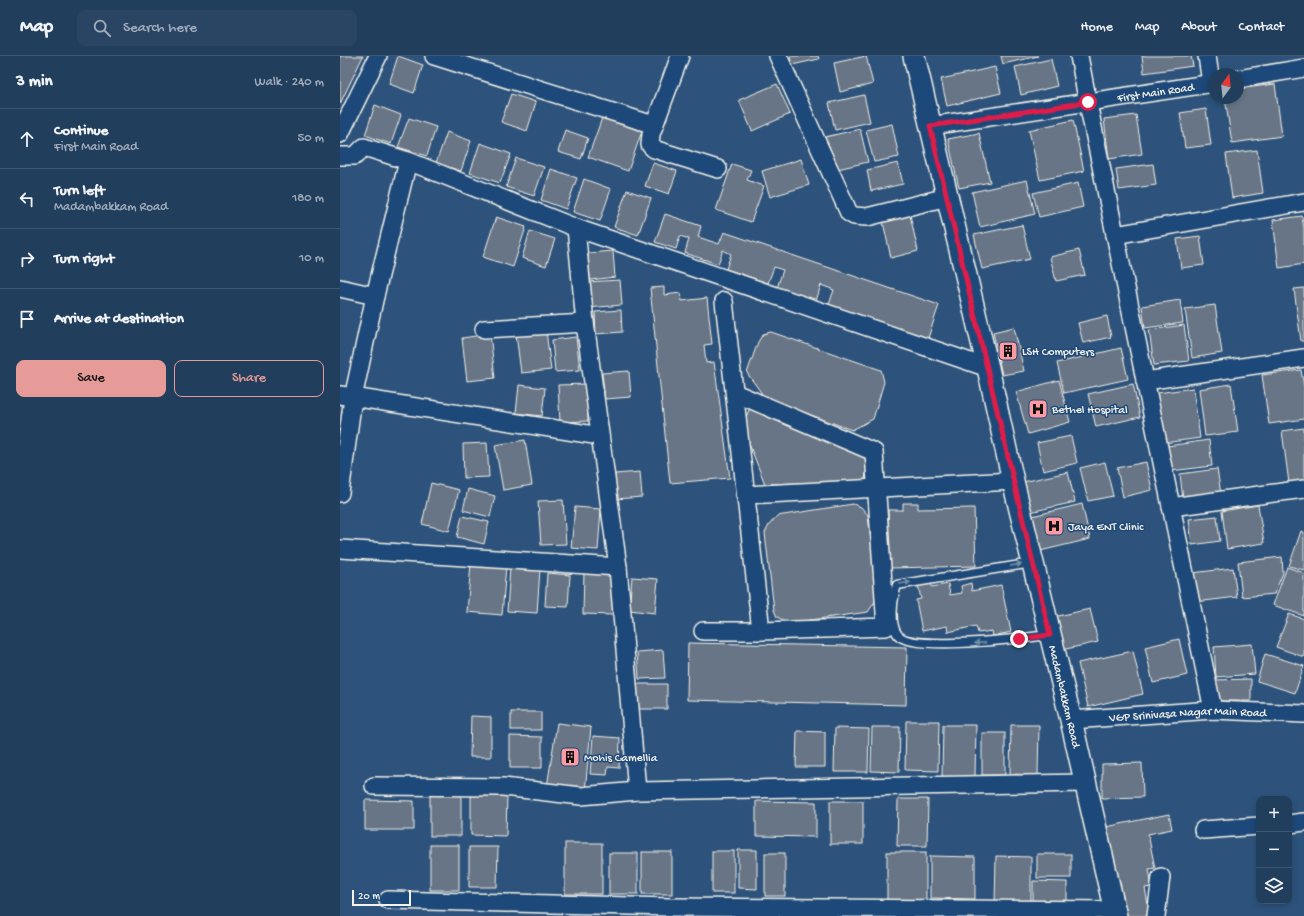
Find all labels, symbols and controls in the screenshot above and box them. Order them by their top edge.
search box [77,10,357,46]
text: Map [20,16,53,39]
icon: search [91,17,113,39]
text: Search here [123,19,197,37]
text: Home [1081,19,1113,36]
text: Map [1135,19,1159,36]
text: About [1181,19,1217,36]
text: Contact [1239,19,1284,36]
north arrow [1208,68,1244,104]
text: 3 min [16,72,53,92]
text: Walk · 240 m [255,75,324,90]
street label: First Main Road [1115,81,1196,107]
route start [1079,93,1097,111]
text: Continue [54,122,108,140]
icon: ahead [16,128,38,150]
text: 50 m [297,131,324,146]
text: First Main Road [54,140,138,155]
text: Turn left [54,182,105,200]
icon: left [16,188,38,210]
text: 180 m [292,191,324,206]
text: Madambakkam Road [54,200,168,215]
icon: right [16,248,38,270]
text: Turn right [54,250,114,268]
text: 10 m [299,251,324,266]
icon: arrive [16,308,38,330]
text: Arrive at destination [54,310,184,328]
building icon: LSH Computers [997,340,1019,362]
place label: LSH Computers [1022,346,1095,360]
button: Save [16,360,166,397]
button: Share [174,360,324,397]
hospital icon: Bethel Hospital [1027,398,1049,420]
place label: Bethel Hospital [1051,404,1128,418]
hospital icon: Jaya ENT Clinic [1043,515,1065,537]
place label: Jaya ENT Clinic [1068,521,1144,535]
one-way arrow [1010,562,1022,568]
one-way arrow [899,580,911,586]
route end [1010,630,1028,648]
one-way arrow [974,639,986,646]
street label: Madambakkam Road [1044,644,1082,751]
street label: VGP Srinivasa Nagar Main Road [1108,705,1268,726]
building icon: Mohis Camellia [559,746,581,768]
place label: Mohis Camellia [584,752,658,766]
map controls [1256,796,1292,904]
button: + [1256,796,1292,832]
button: − [1256,832,1292,868]
button: layers [1256,868,1292,904]
scale bar [352,888,411,907]
text: 20 m [358,891,380,903]

